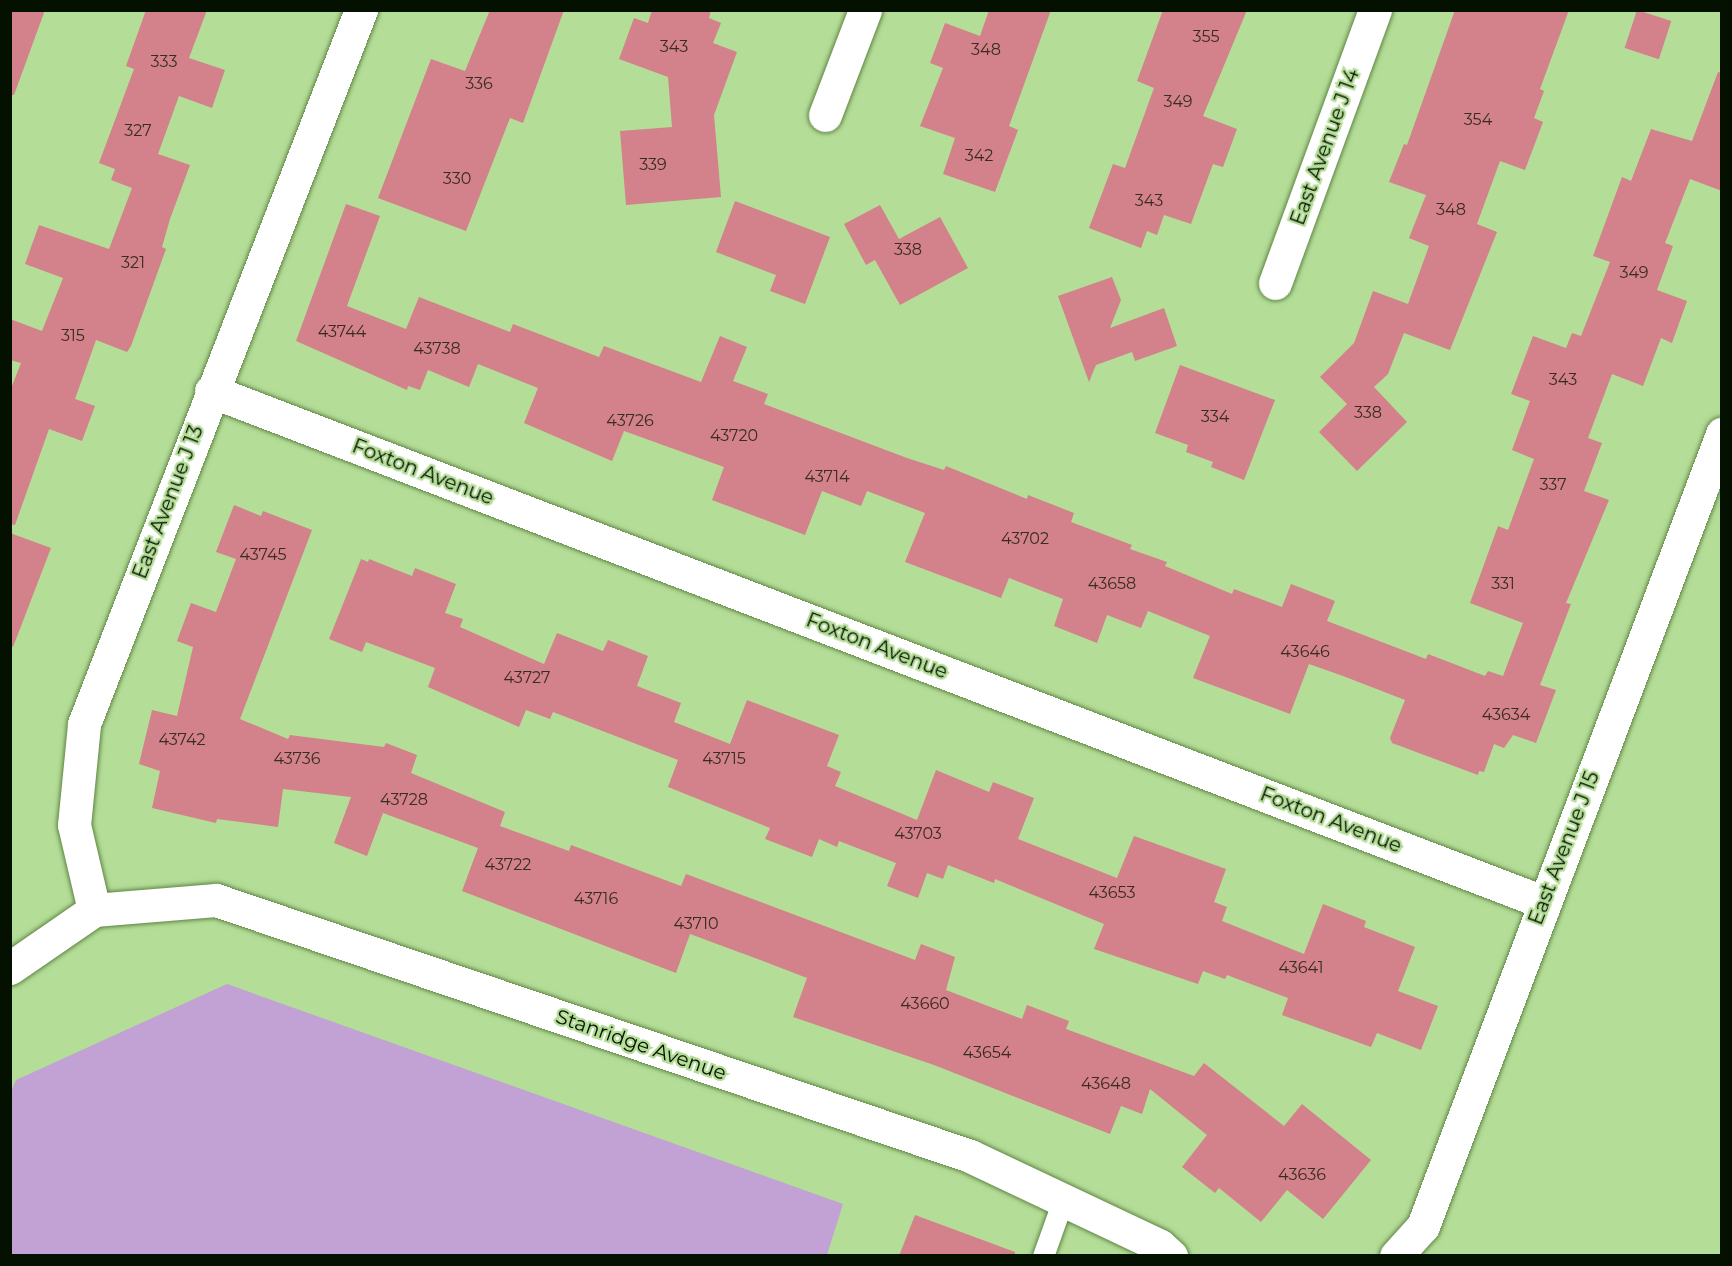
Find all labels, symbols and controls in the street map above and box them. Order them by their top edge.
house number: 355 [1193,27,1219,47]
house number: 343 [660,37,688,57]
house number: 348 [971,40,1001,60]
house number: 333 [151,52,177,72]
street label: East Avenue J 14 [1286,66,1364,228]
house number: 336 [465,74,493,94]
house number: 349 [1163,92,1193,112]
house number: 354 [1464,110,1492,130]
house number: 327 [124,121,152,141]
house number: 342 [965,146,993,166]
house number: 339 [639,155,667,175]
house number: 330 [443,169,471,189]
house number: 343 [1135,191,1163,211]
house number: 348 [1436,200,1466,220]
house number: 338 [894,240,922,260]
house number: 321 [121,253,145,273]
house number: 349 [1619,263,1649,283]
house number: 43744 [318,322,366,342]
house number: 315 [61,326,85,346]
house number: 43738 [413,339,461,359]
house number: 343 [1549,370,1577,390]
house number: 338 [1354,403,1382,423]
house number: 334 [1201,407,1229,427]
house number: 43726 [606,411,654,431]
street label: East Avenue J 13 [128,422,208,582]
house number: 43720 [710,426,758,446]
street label: Foxton Avenue [349,434,497,510]
house number: 43714 [804,467,850,487]
house number: 337 [1539,475,1567,495]
house number: 43702 [1001,529,1049,549]
house number: 43745 [239,545,287,565]
house number: 43658 [1088,574,1136,594]
house number: 331 [1491,574,1515,594]
street label: Foxton Avenue [803,608,951,684]
house number: 43646 [1280,642,1330,662]
house number: 43727 [503,668,551,688]
house number: 43634 [1482,705,1530,725]
house number: 43742 [158,730,206,750]
house number: 43736 [273,749,321,769]
house number: 43715 [702,749,746,769]
street label: East Avenue J 15 [1524,768,1604,928]
street label: Foxton Avenue [1257,782,1405,858]
house number: 43728 [380,790,428,810]
house number: 43703 [894,824,942,844]
house number: 43722 [485,855,531,875]
house number: 43653 [1088,883,1136,903]
house number: 43716 [574,889,618,909]
house number: 43710 [673,914,719,934]
house number: 43641 [1278,958,1324,978]
house number: 43660 [900,994,950,1014]
street label: Stanridge Avenue [553,1005,729,1085]
house number: 43654 [963,1043,1011,1063]
house number: 43648 [1081,1074,1131,1094]
house number: 43636 [1278,1165,1326,1185]

